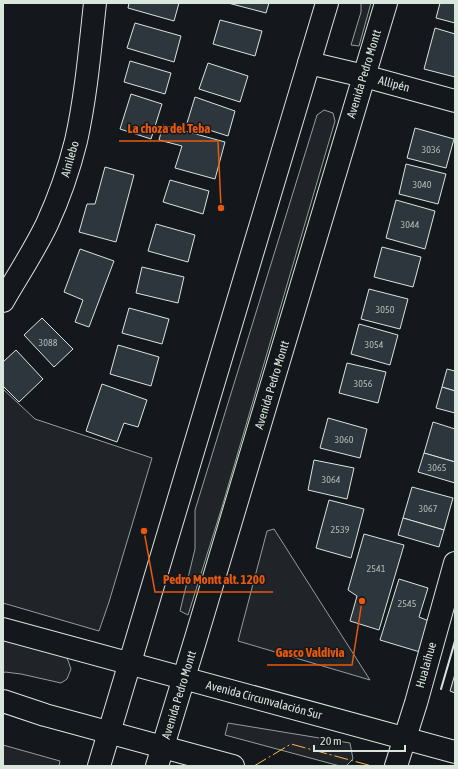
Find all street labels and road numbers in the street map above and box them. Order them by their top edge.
street label: Avenida Pedro Montt [344,28,384,120]
street label: Allipén [377,73,411,95]
street label: Ainilebo [58,139,82,179]
street label: Avenida Pedro Montt [252,339,292,431]
street label: Hualaihue [413,641,439,689]
street label: Avenida Pedro Montt [159,649,199,741]
street label: Avenida Circunvalación Sur [205,678,324,722]

